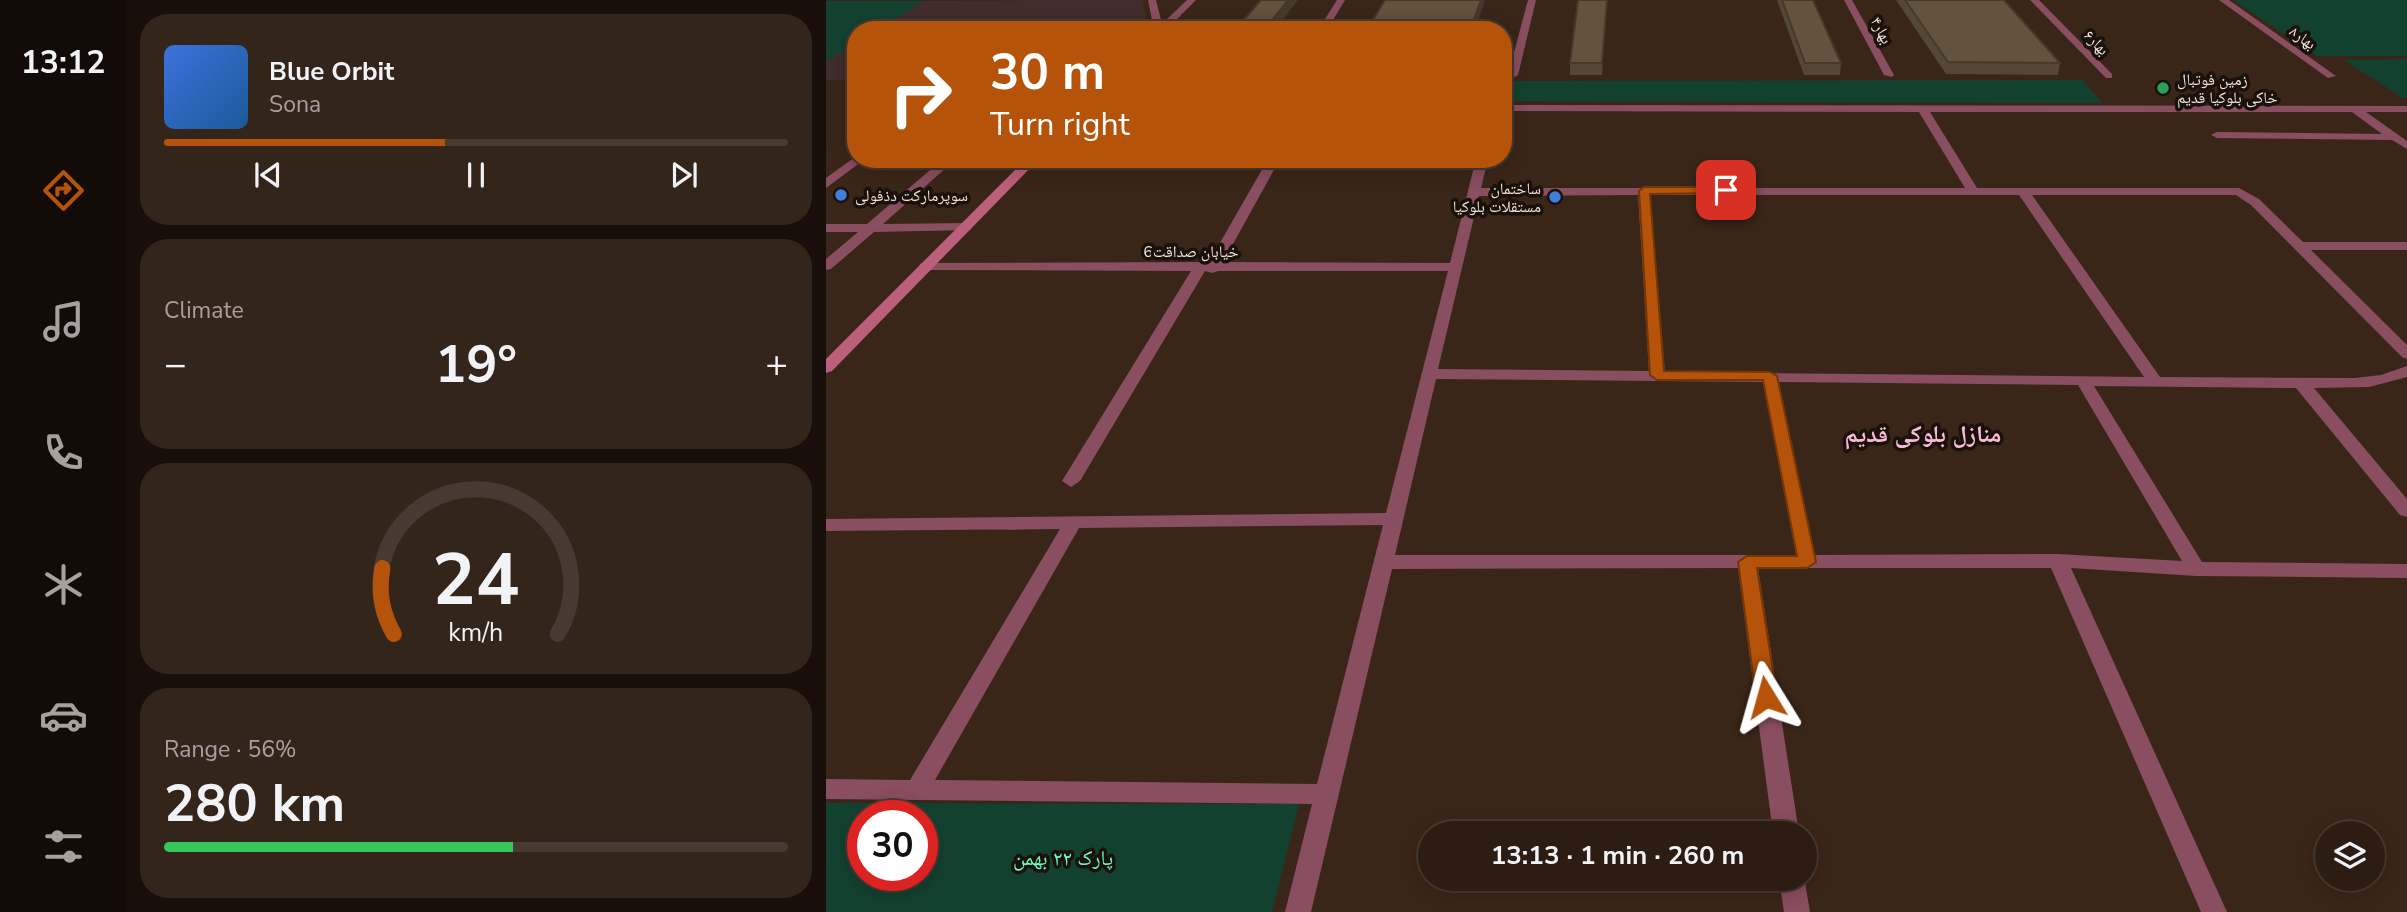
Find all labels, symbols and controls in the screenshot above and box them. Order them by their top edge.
street label: بهار۴ [1865,13,1897,48]
street label: بهار۸ [2285,21,2320,55]
street label: بهار۶ [2079,25,2114,60]
text: 30 m [990,39,1105,106]
text: 13:12 [21,41,105,84]
icon: right [875,49,966,140]
text: Blue Orbit [269,54,394,89]
place label: زمین فوتبال خاکی بلوکیا قدیم [2177,69,2278,109]
marker: زمین فوتبال خاکی بلوکیا قدیم [2155,80,2171,96]
text: Sona [269,89,321,120]
text: Turn right [990,103,1130,146]
icon: previous [249,156,287,194]
icon: pause [457,156,495,194]
icon: next [665,156,703,194]
pin [1696,160,1756,220]
icon: directions [39,166,88,215]
icon: arrive [1707,171,1745,209]
place label: ساختمان مستقلات بلوکیا [1453,178,1541,218]
place label: سوپرمارکت دذفولی [855,185,968,207]
marker: سوپرمارکت دذفولی [833,187,849,203]
marker: ساختمان مستقلات بلوکیا [1547,189,1563,205]
street label: خیابان صداقت6 [1143,241,1239,263]
text: Climate [164,295,244,326]
icon: music [39,297,88,346]
text: 19° [435,329,517,400]
text: − [164,339,187,390]
text: + [765,339,788,390]
district label: منازل بلوکی قدیم [1845,418,2001,450]
icon: phone [39,428,88,477]
text: 24 [432,531,520,631]
icon: climate [39,560,88,609]
text: km/h [448,616,504,650]
position arrow [1729,660,1803,734]
icon: car [39,691,88,740]
text: Range · 56% [164,734,296,765]
text: 280 km [164,768,345,839]
speed limit sign: 30 [847,800,938,891]
map controls [2315,821,2385,891]
button: layers [2315,821,2385,891]
icon: filters [39,822,88,871]
text: 13:13 · 1 min · 260 m [1491,838,1744,873]
park label: پارک ۲۲ بهمن [1013,844,1113,872]

